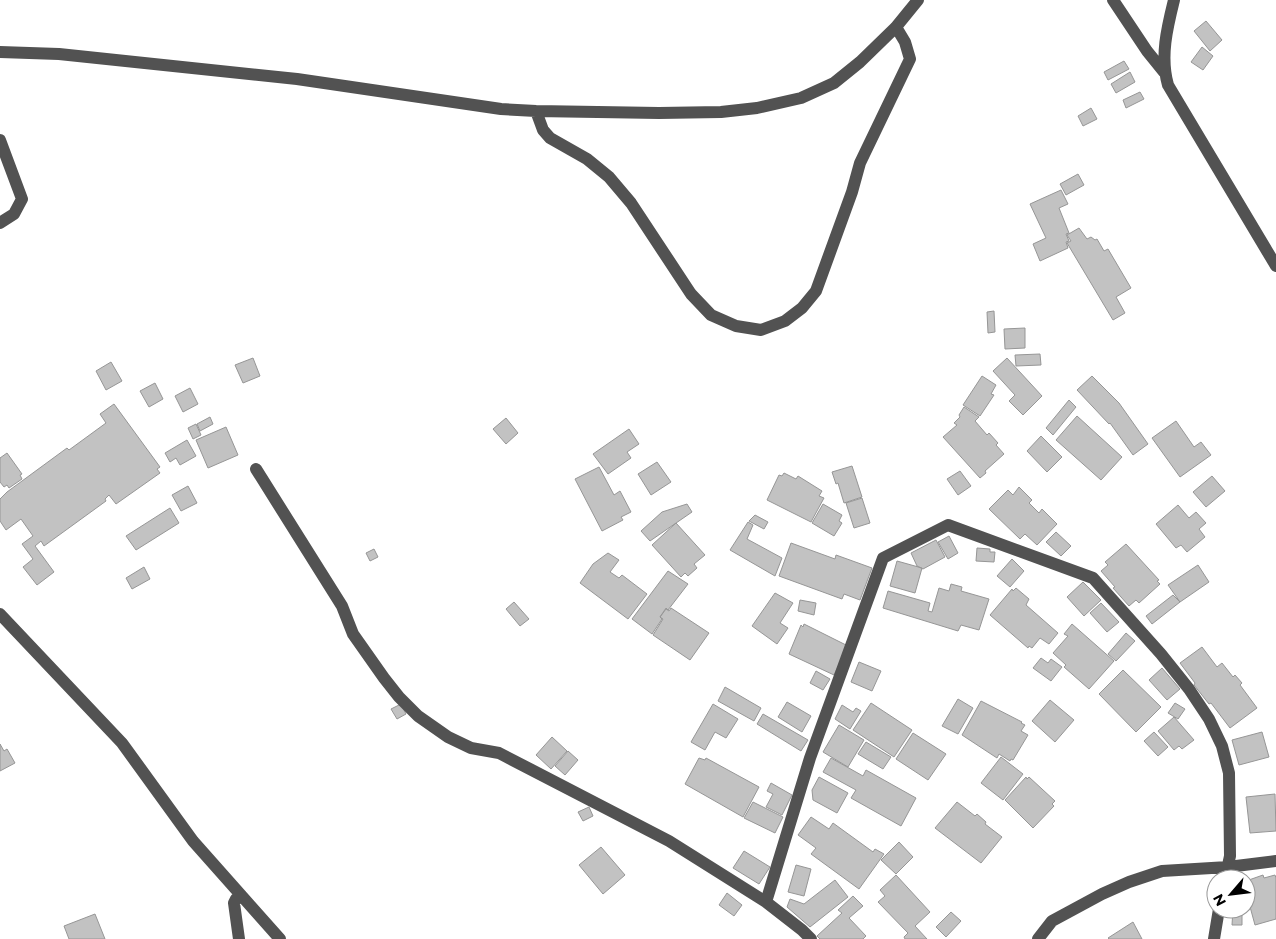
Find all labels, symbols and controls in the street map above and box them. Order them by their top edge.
north arrow [1206,869,1256,919]
text: N [1209,891,1230,909]

